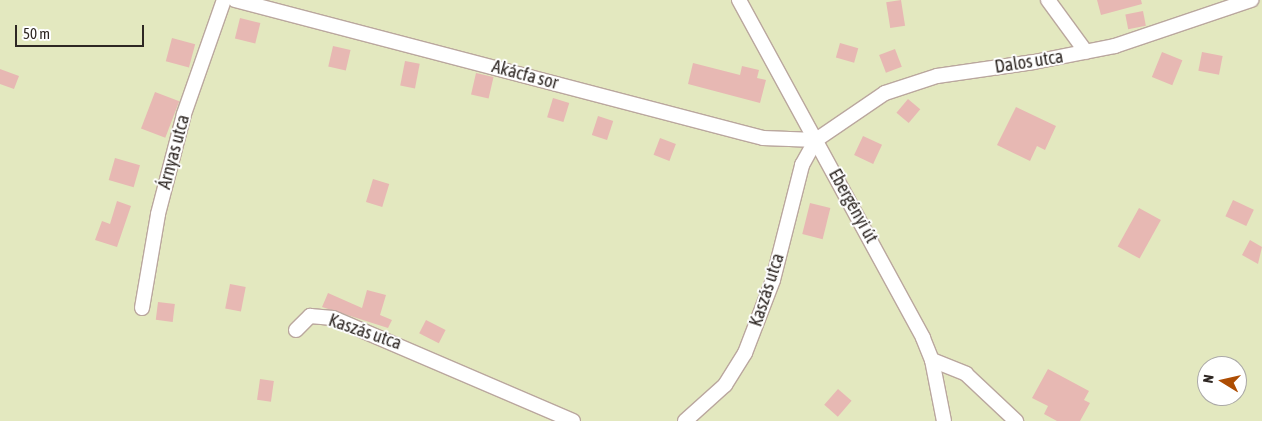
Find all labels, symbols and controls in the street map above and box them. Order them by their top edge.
scale bar [18,15,146,47]
text: 50 m [23,25,50,42]
street label: Dalos utca [993,46,1065,78]
street label: Akácfa sor [490,56,560,94]
street label: Árnyas utca [154,112,194,192]
street label: Ebergényi út [824,165,882,247]
street label: Kaszás utca [745,251,789,329]
street label: Kaszás utca [326,309,404,355]
north arrow [1197,356,1247,406]
text: N [1200,373,1217,384]

